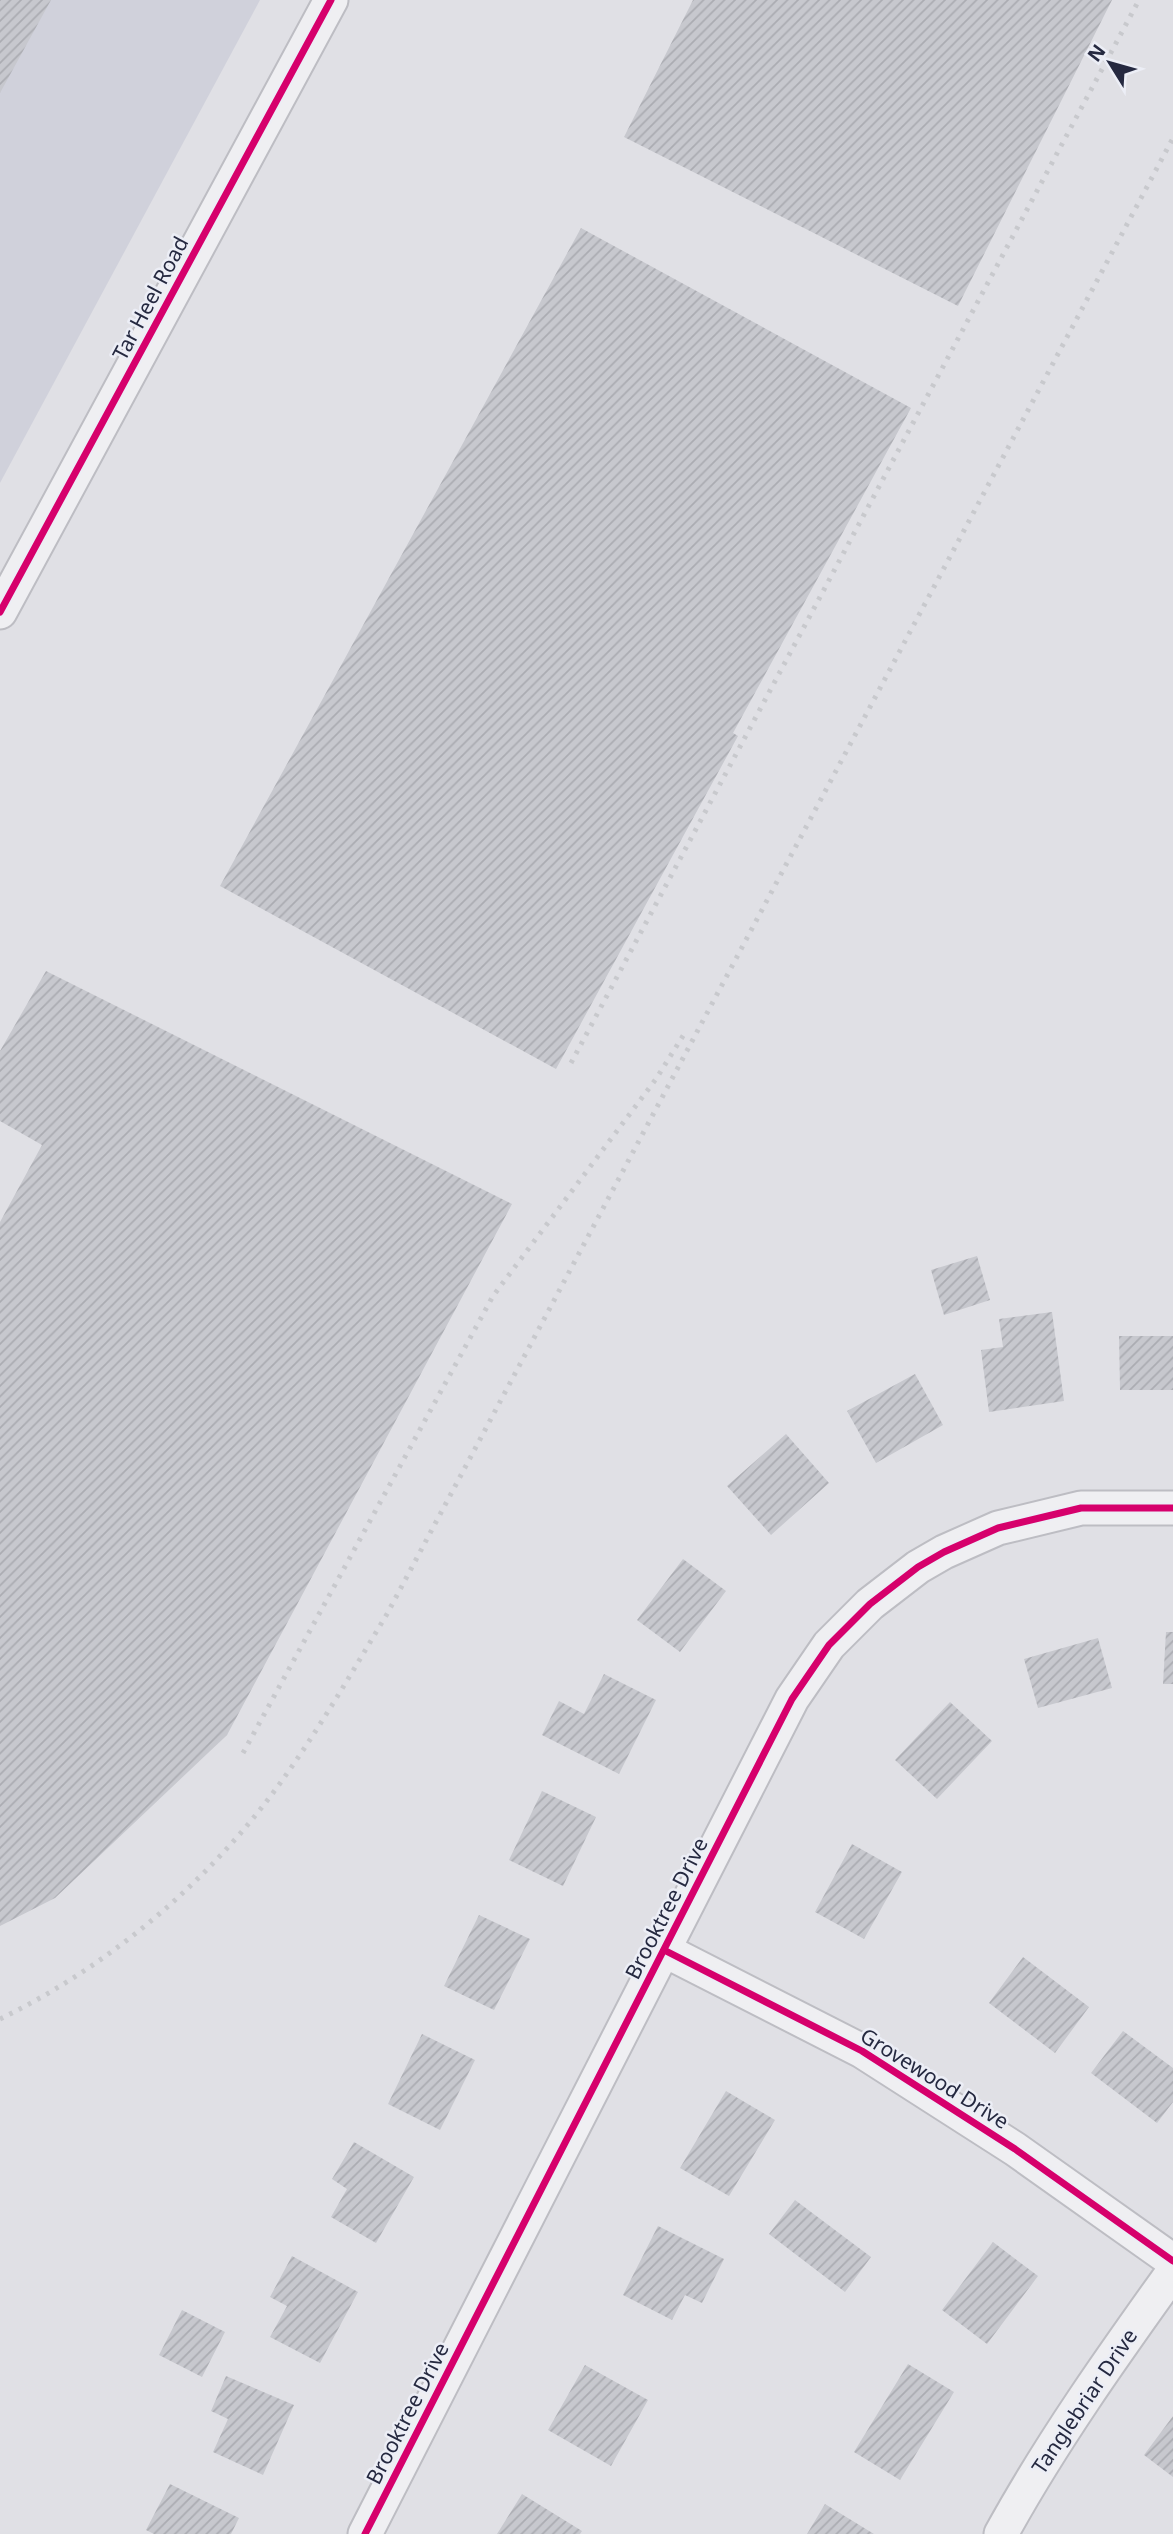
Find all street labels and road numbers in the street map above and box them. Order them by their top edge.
street label: Tar Heel Road [106,231,194,365]
street label: Brooktree Drive [618,1832,714,1984]
street label: Grovewood Drive [855,2021,1015,2135]
street label: Tanglebriar Drive [1025,2323,1143,2479]
street label: Brooktree Drive [359,2337,455,2489]

